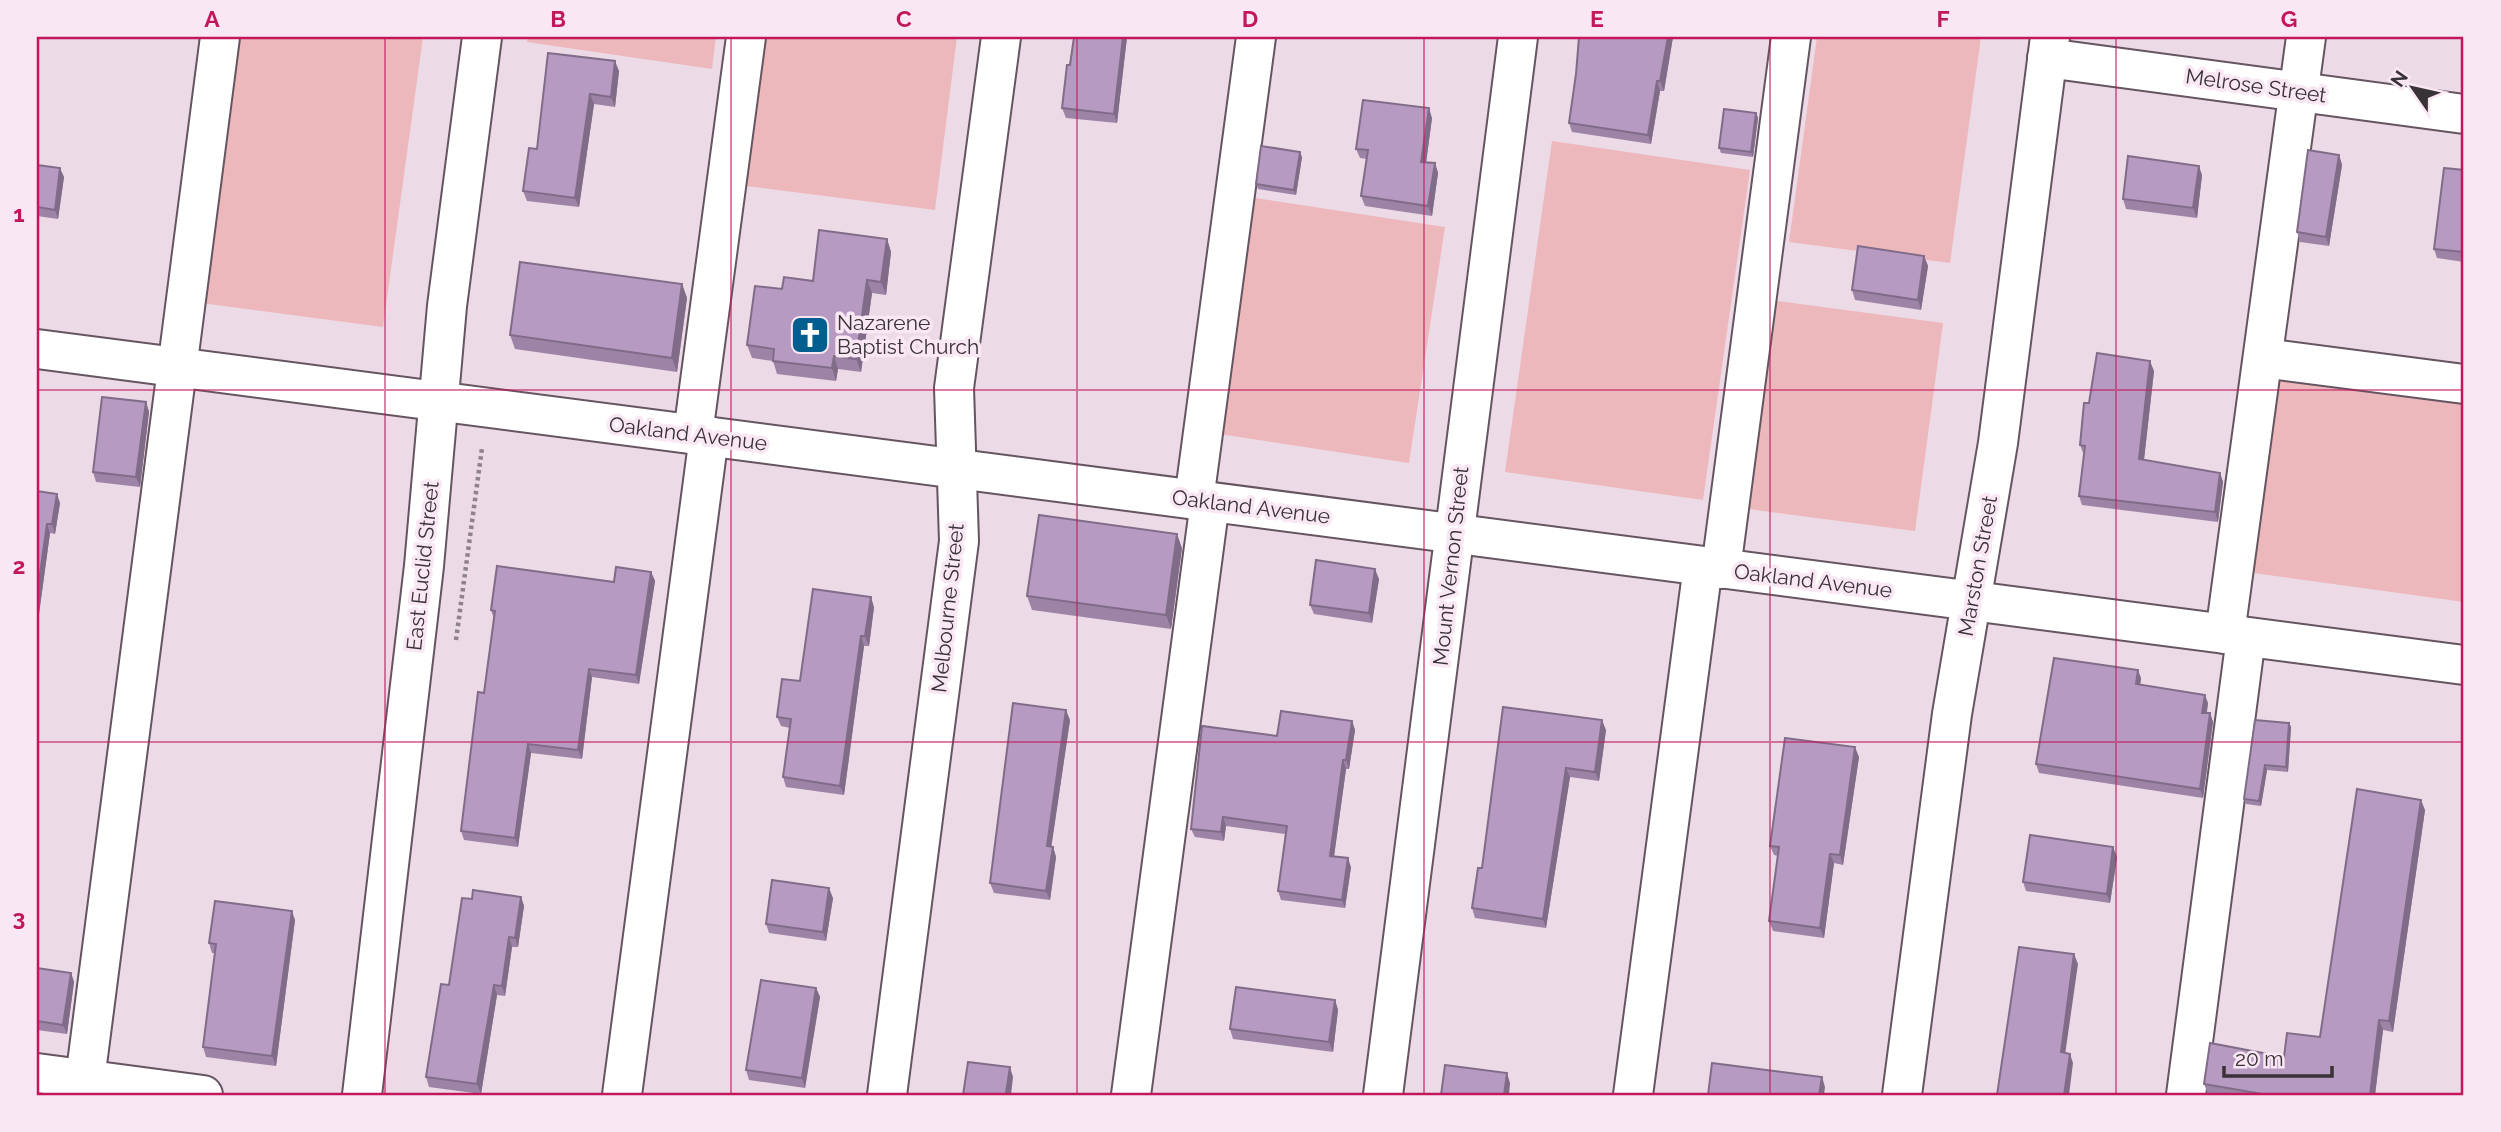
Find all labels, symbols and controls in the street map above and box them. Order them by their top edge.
text: A [204,5,220,32]
text: B [550,5,566,32]
text: C [896,5,912,32]
text: D [1242,5,1258,32]
text: E [1590,5,1604,32]
text: F [1936,5,1950,32]
text: G [2281,5,2297,32]
north arrow [2378,52,2448,122]
street label: Melrose Street [2184,63,2328,108]
text: N [2386,66,2412,91]
text: 1 [13,200,25,227]
place label: Nazarene Baptist Church [837,310,979,359]
church icon: Nazarene Baptist Church [789,314,831,356]
street label: Oakland Avenue [608,411,769,456]
street label: Mount Vernon Street [1428,465,1473,667]
street label: East Euclid Street [401,480,444,652]
street label: Oakland Avenue [1171,484,1332,529]
street label: Marston Street [1953,494,2002,638]
street label: Melbourne Street [926,522,969,694]
text: 2 [13,552,25,579]
street label: Oakland Avenue [1733,558,1894,603]
text: 3 [13,904,25,931]
scale bar [2224,1034,2333,1078]
text: 20 m [2235,1046,2283,1071]

